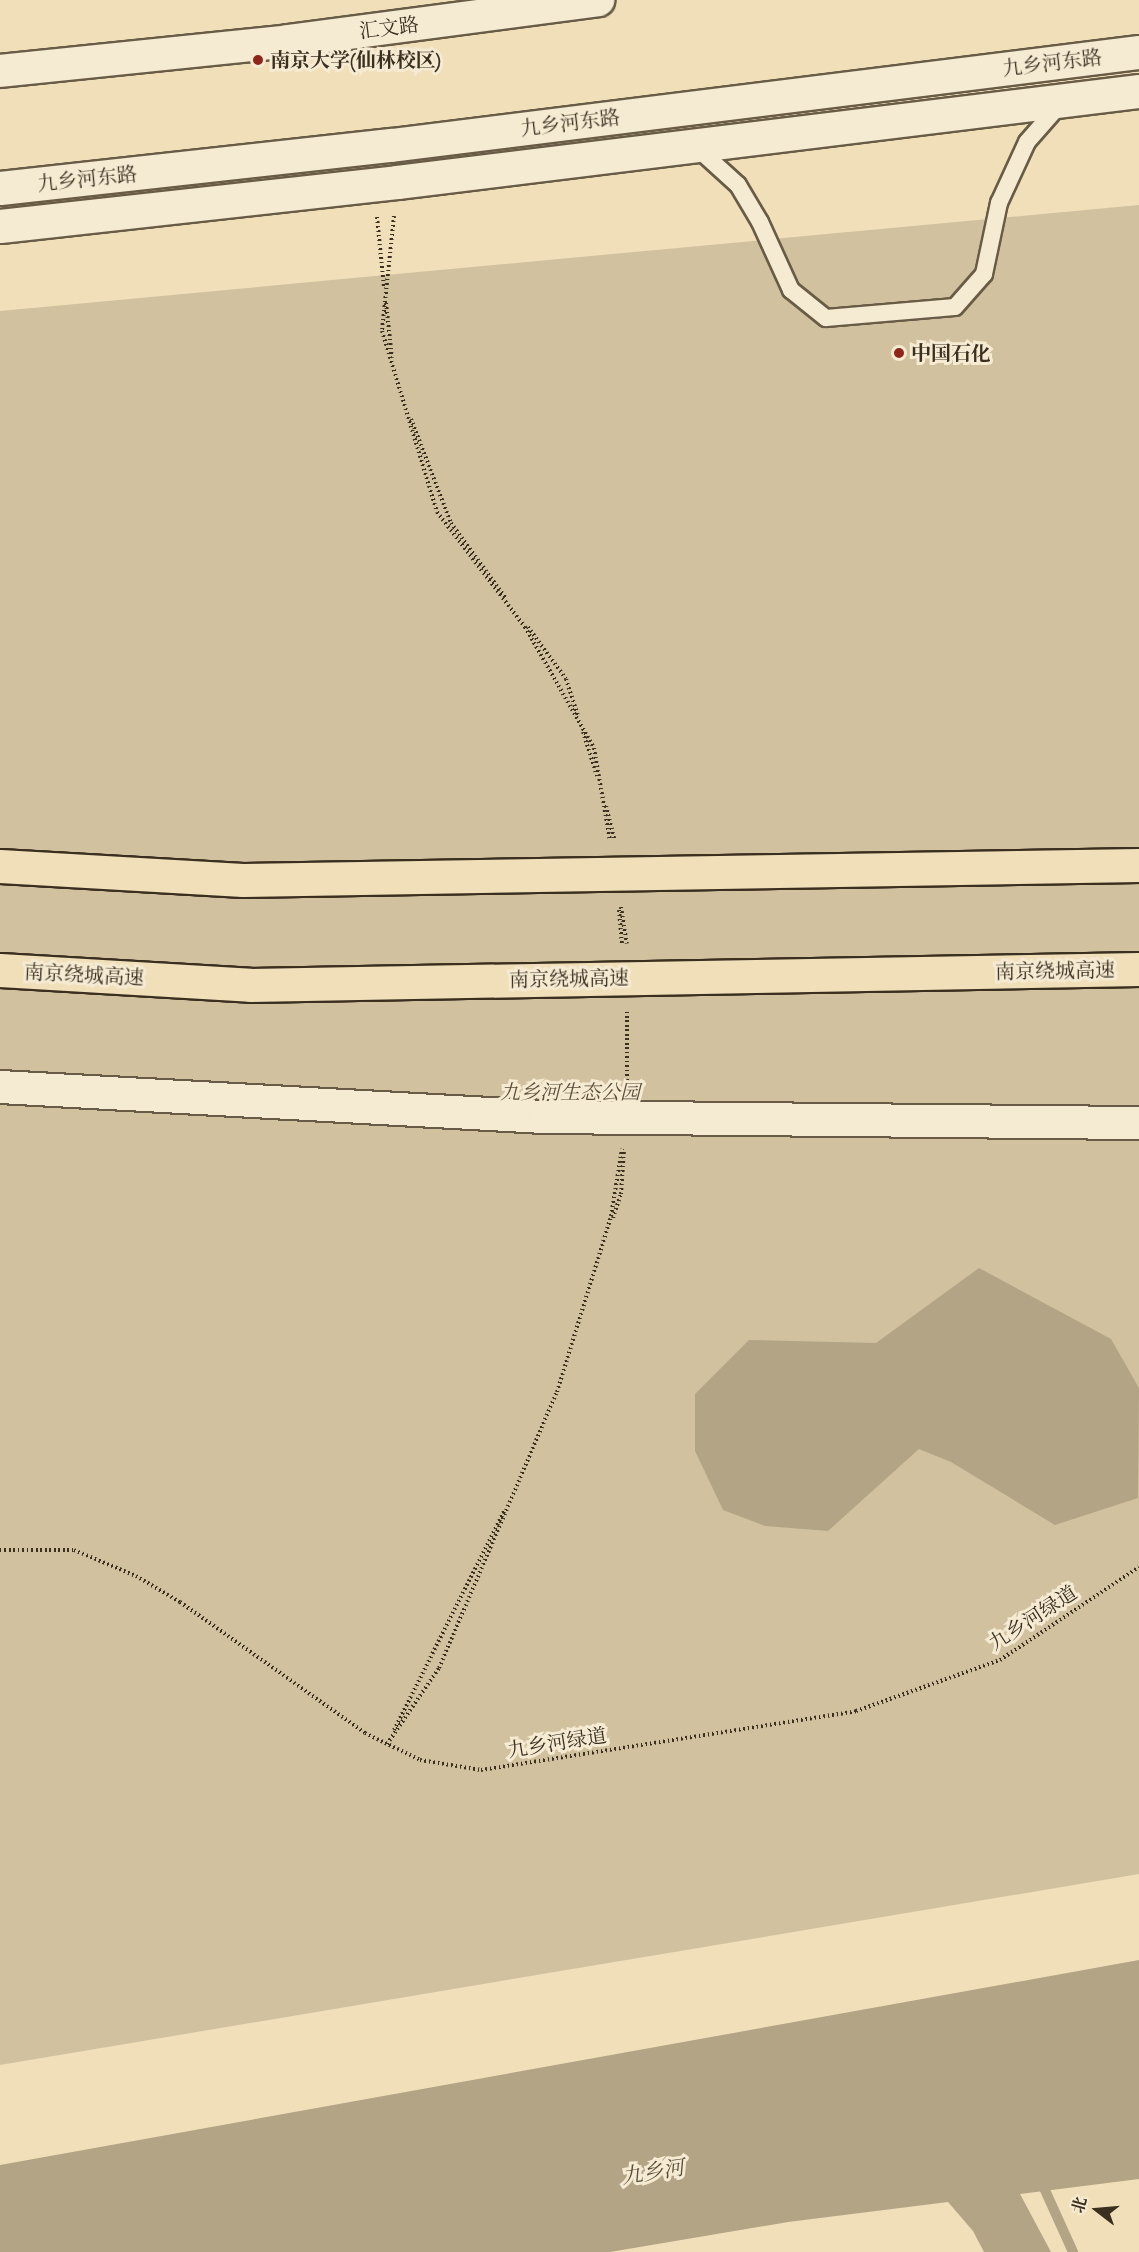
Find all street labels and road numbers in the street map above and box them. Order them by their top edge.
street label: 汇文路 [358,12,420,44]
street label: 九乡河东路 [1001,45,1103,81]
street label: 九乡河东路 [519,105,621,141]
street label: 九乡河东路 [36,162,138,196]
street label: 南京绕城高速 [995,958,1115,984]
street label: 南京绕城高速 [23,960,145,990]
street label: 南京绕城高速 [509,966,629,992]
street label: 九乡河绿道 [985,1581,1081,1655]
street label: 九乡河绿道 [506,1723,608,1763]

